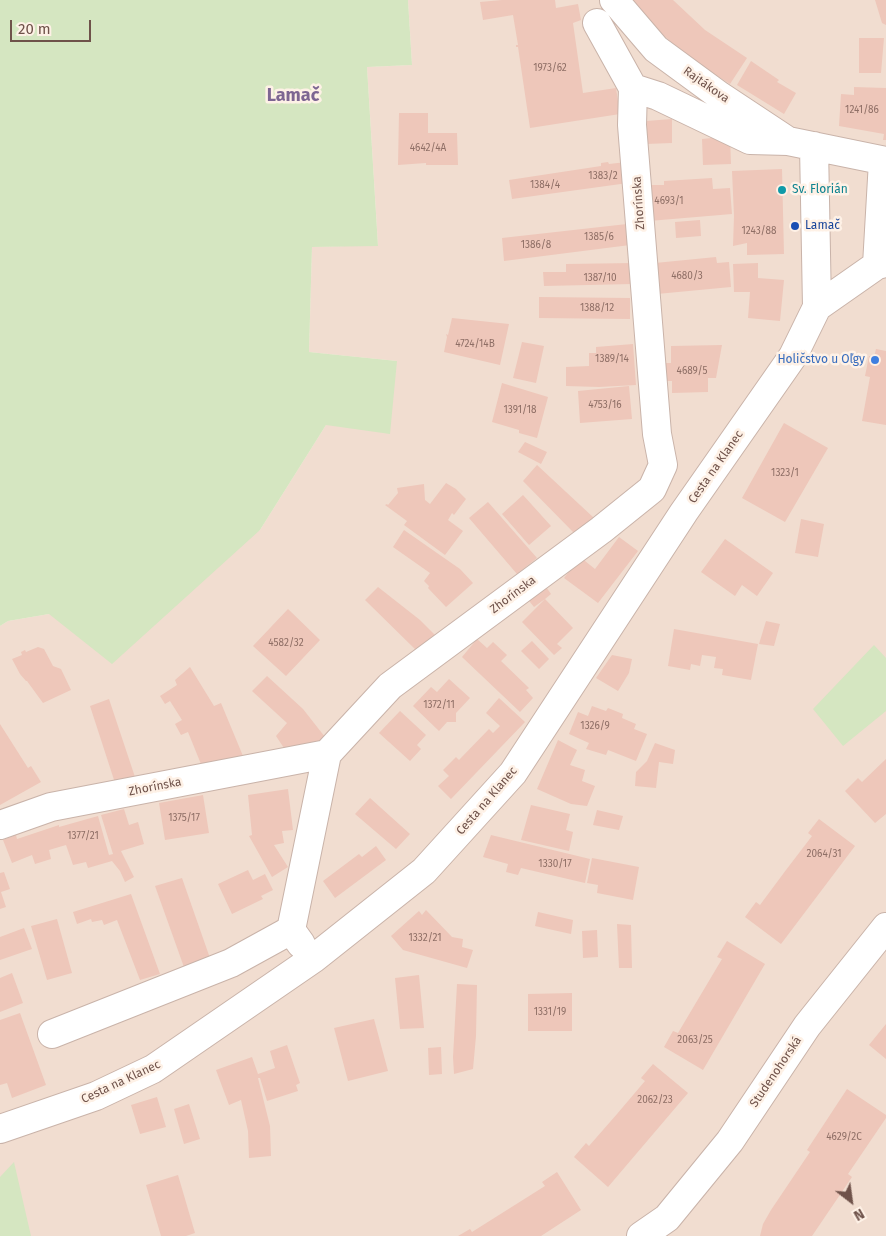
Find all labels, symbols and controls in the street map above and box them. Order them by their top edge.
scale bar [12,10,94,42]
text: 20 m [18,20,51,38]
house number: 1973/62 [533,62,567,74]
street label: Rajtákova [680,64,732,106]
district label: Lamač [267,85,319,107]
house number: 1241/86 [845,104,879,116]
house number: 4642/4A [410,142,446,154]
house number: 1383/2 [588,170,618,182]
street label: Zhorínska [630,176,648,230]
house number: 1384/4 [530,179,560,191]
place label: Sv. Florián [792,183,848,197]
marker: Sv. Florián [776,184,788,196]
house number: 4693/1 [654,195,684,207]
place label: Lamač [805,219,840,233]
marker: Lamač [789,220,801,232]
house number: 1243/88 [742,225,776,237]
house number: 1385/6 [584,231,614,243]
house number: 1386/8 [521,239,551,251]
house number: 4680/3 [671,270,703,282]
house number: 1387/10 [583,272,617,284]
house number: 1388/12 [580,302,614,314]
house number: 4724/14B [455,338,495,350]
house number: 1389/14 [595,353,629,365]
place label: Holičstvo u Oľgy [777,353,865,367]
marker: Holičstvo u Oľgy [869,354,881,366]
house number: 4689/5 [677,365,707,377]
house number: 4753/16 [588,399,622,411]
house number: 1391/18 [503,404,537,416]
street label: Cesta na Klanec [686,428,746,506]
house number: 1323/1 [771,467,799,479]
street label: Zhorínska [487,573,539,617]
house number: 4582/32 [268,637,304,649]
house number: 1372/11 [423,699,455,711]
house number: 1326/9 [580,720,610,732]
street label: Cesta na Klanec [453,764,521,838]
street label: Zhorínska [127,775,183,799]
house number: 1375/17 [168,812,200,824]
house number: 1377/21 [67,830,99,842]
house number: 2064/31 [807,848,841,860]
house number: 1330/17 [538,858,572,870]
house number: 1332/21 [409,932,441,944]
house number: 1331/19 [534,1006,566,1018]
house number: 2063/25 [677,1034,713,1046]
street label: Studenohorská [747,1034,805,1110]
street label: Cesta na Klanec [79,1057,163,1107]
house number: 2062/23 [637,1094,673,1106]
house number: 4629/2C [826,1131,862,1143]
north arrow [826,1176,876,1226]
text: N [850,1205,867,1224]

